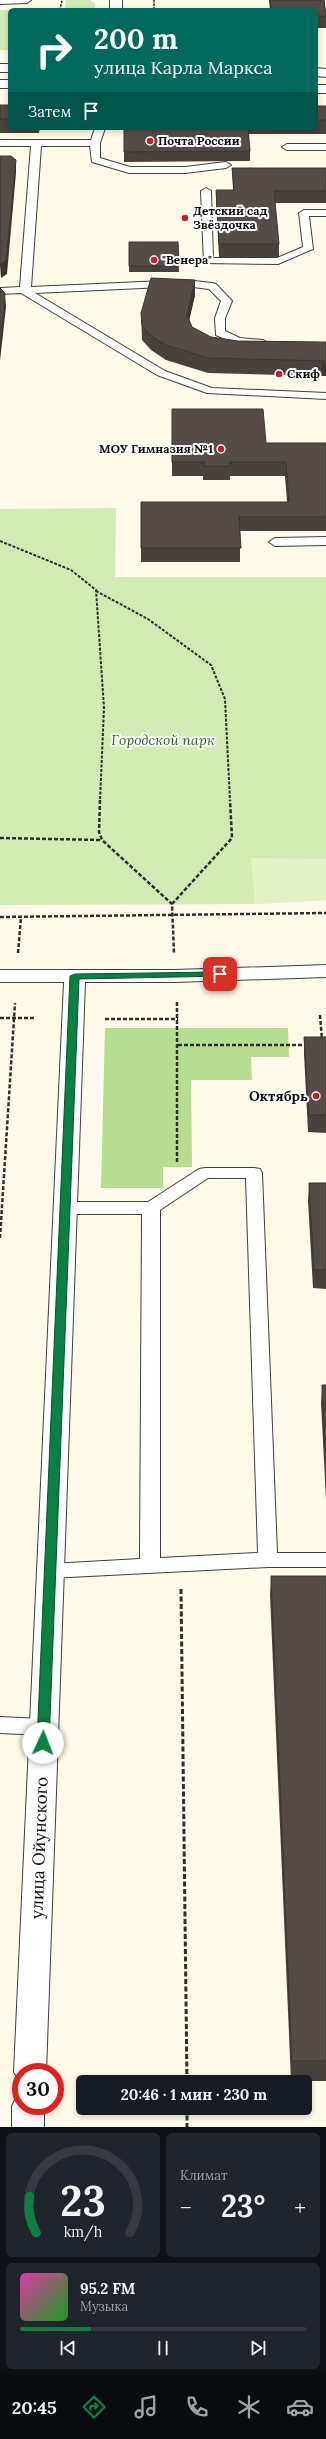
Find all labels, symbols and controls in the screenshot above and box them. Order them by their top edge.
text: 200 m [94,21,178,57]
icon: right [28,24,80,76]
text: улица Карла Маркса [94,56,272,79]
icon: arrive [80,100,102,122]
text: Затем [28,102,72,121]
place label: Почта России [158,133,240,148]
marker: Почта России [145,136,155,146]
place label: Детский сад Звёздочка [193,203,268,232]
marker: Детский сад Звёздочка [180,213,190,223]
place label: "Венера" [162,252,212,267]
marker: "Венера" [149,255,159,265]
place label: Скиф [287,366,320,381]
marker: Скиф [274,369,284,379]
place label: МОУ Гимназия №1 [99,441,213,456]
marker: МОУ Гимназия №1 [216,444,226,454]
park label: Городской парк [111,731,215,749]
pin [203,957,237,991]
icon: arrive [209,963,231,985]
place label: Октябрь [249,1087,308,1105]
marker: Октябрь [311,1091,321,1101]
position arrow [22,1722,64,1764]
street label: улица Ойунского [26,1776,52,1920]
speed limit sign: 30 [12,2063,64,2115]
text: 20:46 · 1 мин · 230 m [121,2085,267,2104]
text: Климат [180,2167,227,2184]
text: 23 [60,2174,106,2227]
text: 23° [221,2187,265,2225]
text: − [180,2193,192,2221]
text: + [294,2193,306,2221]
text: km/h [64,2223,103,2242]
text: 95.2 FM [80,2279,135,2298]
text: Музыка [80,2298,128,2315]
icon: previous [57,2337,79,2359]
icon: pause [152,2337,174,2359]
icon: next [247,2337,269,2359]
icon: directions [80,2393,108,2421]
icon: music [132,2393,160,2421]
icon: phone [183,2393,211,2421]
icon: climate [235,2393,263,2421]
icon: car [286,2393,314,2421]
text: 20:45 [12,2396,57,2419]

